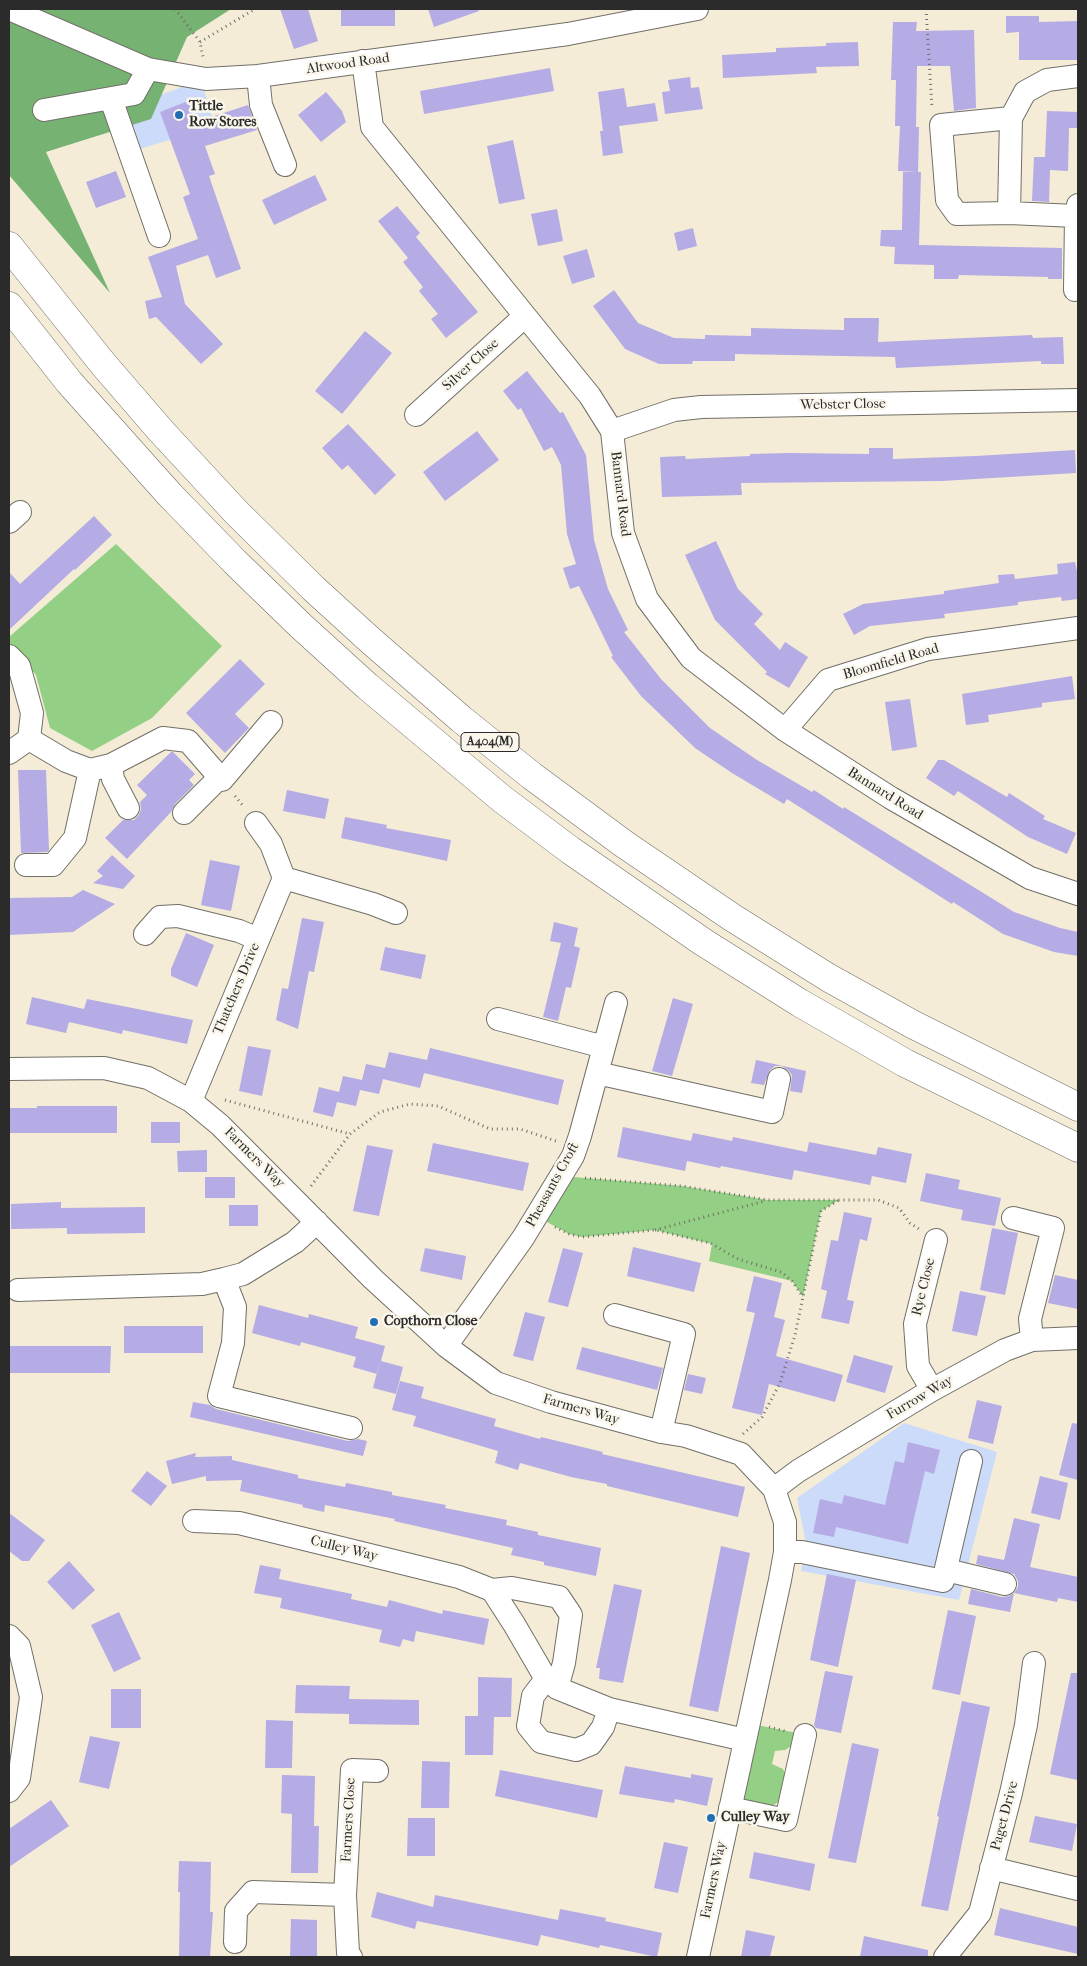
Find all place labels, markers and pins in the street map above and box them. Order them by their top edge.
place label: Tittle Row Stores [189,99,256,132]
marker: Tittle Row Stores [173,109,185,121]
place label: Copthorn Close [384,1314,477,1330]
marker: Copthorn Close [368,1316,380,1328]
place label: Culley Way [721,1810,790,1826]
marker: Culley Way [705,1812,717,1824]

